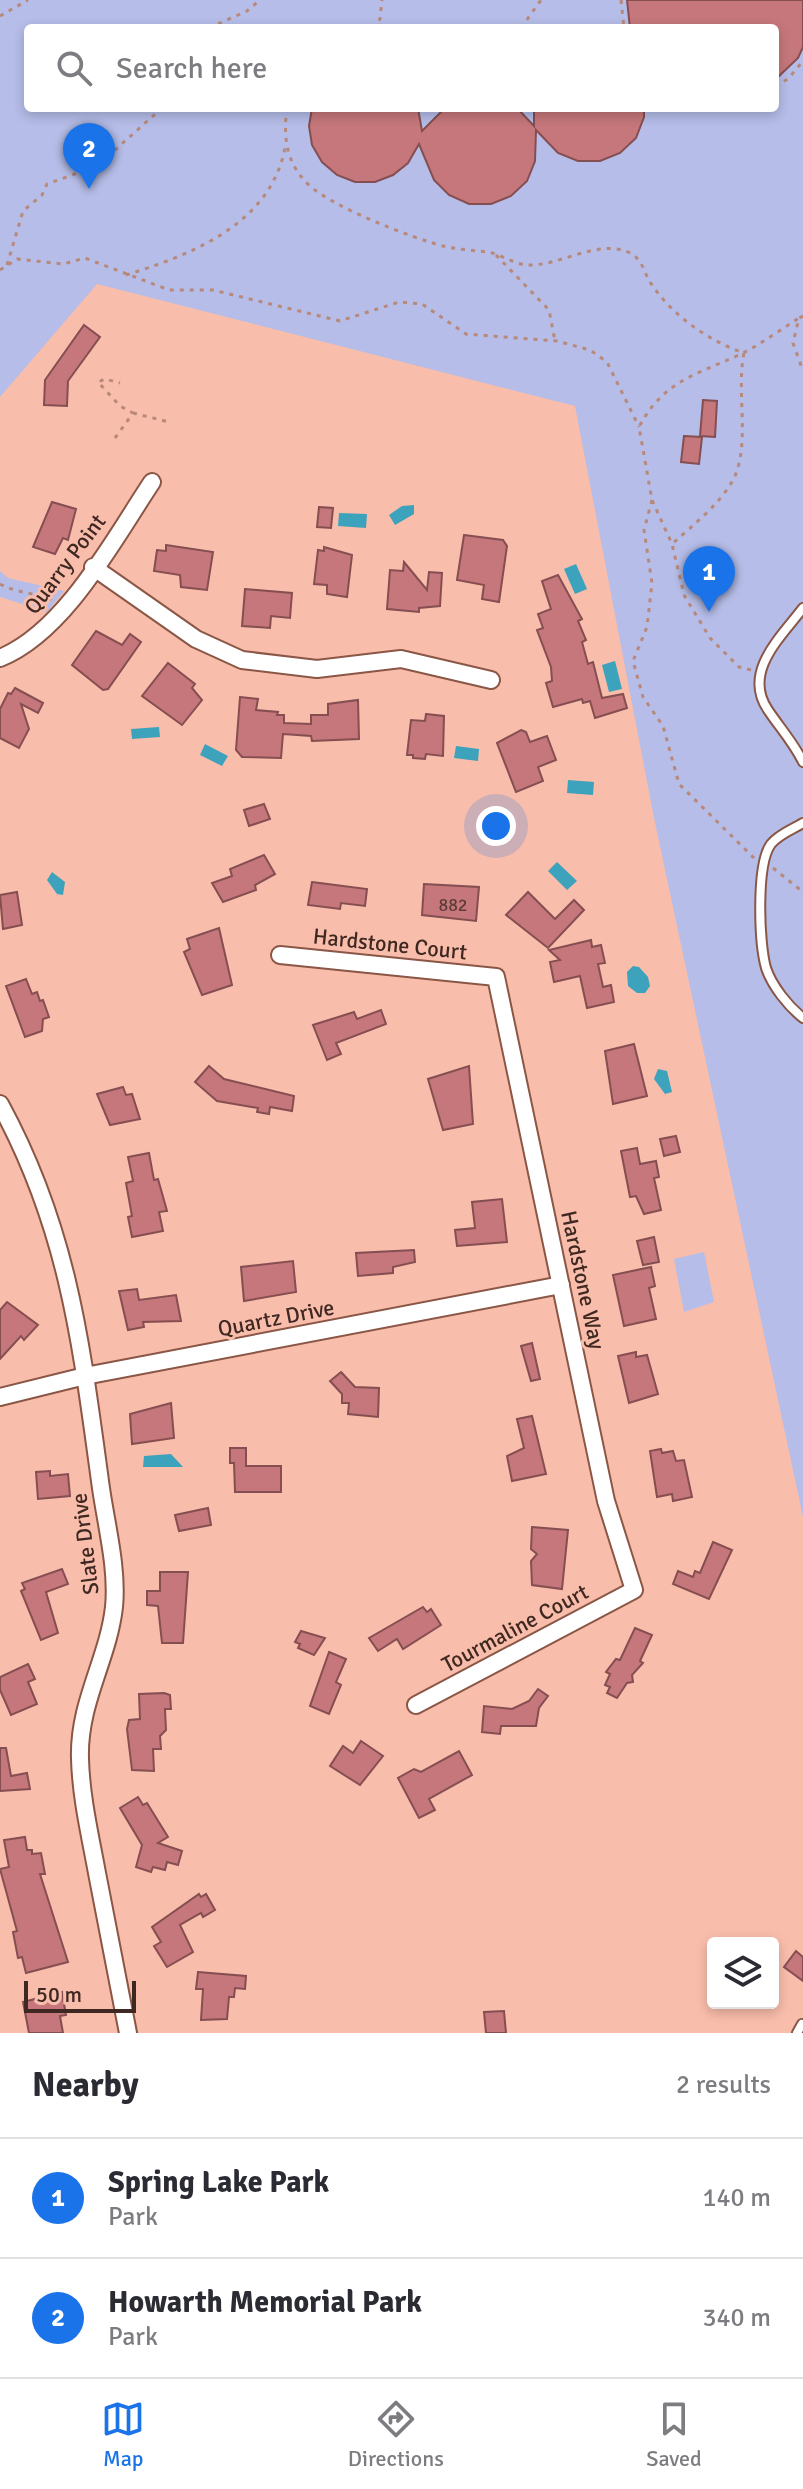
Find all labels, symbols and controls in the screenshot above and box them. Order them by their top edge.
search box [24,24,779,112]
icon: search [52,46,96,90]
text: Search here [116,50,267,87]
pin: 2 [63,123,115,189]
street label: Quarry Point [19,508,112,619]
pin: 1 [683,546,735,612]
your location [476,806,516,846]
house number: 882 [438,894,468,916]
street label: Hardstone Court [312,922,469,966]
street label: Hardstone Way [555,1208,611,1352]
street label: Quartz Drive [216,1293,336,1343]
street label: Slate Drive [65,1492,105,1596]
street label: Tourmaline Court [437,1578,593,1678]
map controls [707,1937,779,2009]
button: layers [707,1937,779,2009]
scale bar [24,1977,136,2013]
text: 50 m [36,1981,82,2008]
text: Nearby [32,2064,139,2106]
text: 2 results [676,2069,771,2101]
text: Spring Lake Park [108,2164,329,2201]
text: 1 [51,2182,65,2214]
text: 140 m [702,2182,771,2214]
text: Park [108,2201,158,2233]
text: Howarth Memorial Park [108,2284,422,2321]
text: 2 [51,2302,65,2334]
text: 340 m [702,2302,771,2334]
text: Park [108,2321,158,2353]
tab: Map [101,2397,145,2472]
tab: Directions [348,2397,444,2472]
tab: Saved [646,2397,702,2472]

